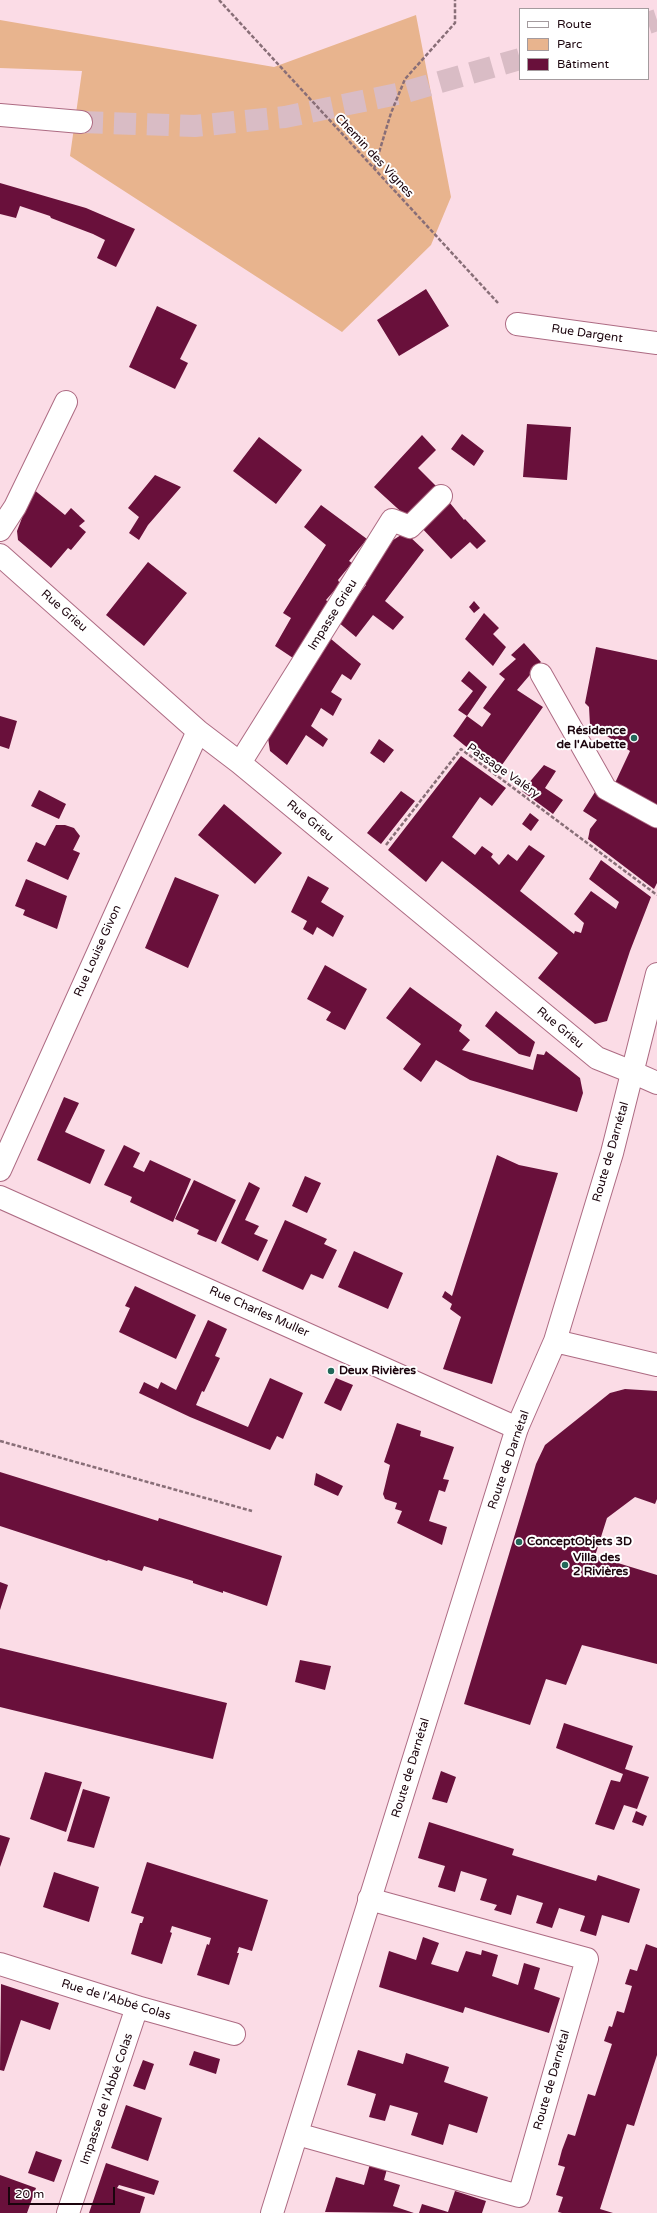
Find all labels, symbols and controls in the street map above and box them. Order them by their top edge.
legend [519,8,649,80]
text: Route [557,17,591,31]
text: Parc [557,37,582,51]
text: Bâtiment [557,57,609,71]
street label: Chemin des Vignes [332,111,416,201]
street label: Rue Dargent [550,322,624,346]
street label: Impasse Grieu [305,577,361,653]
street label: Rue Grieu [38,587,90,635]
place label: Résidence de l'Aubette [557,724,626,752]
marker: Résidence de l'Aubette [629,733,639,743]
street label: Passage Valéry [464,741,542,801]
street label: Rue Grieu [284,797,336,845]
street label: Rue Louise Givon [71,903,125,999]
street label: Rue Grieu [534,1004,586,1052]
street label: Route de Darnétal [590,1100,632,1204]
street label: Rue Charles Muller [207,1284,311,1340]
place label: Deux Rivières [339,1364,416,1378]
marker: Deux Rivières [326,1366,336,1376]
street label: Route de Darnétal [485,1409,533,1511]
place label: ConceptObjets 3D [527,1535,632,1549]
marker: ConceptObjets 3D [514,1537,524,1547]
place label: Villa des 2 Rivières [573,1551,628,1579]
marker: Villa des 2 Rivières [560,1560,570,1570]
street label: Route de Darnétal [389,1716,433,1820]
street label: Rue de l'Abbé Colas [59,1976,173,2024]
street label: Route de Darnétal [531,2028,573,2132]
street label: Impasse de l'Abbé Colas [78,2031,136,2167]
scale bar [10,2179,117,2205]
text: 20 m [15,2187,44,2201]

